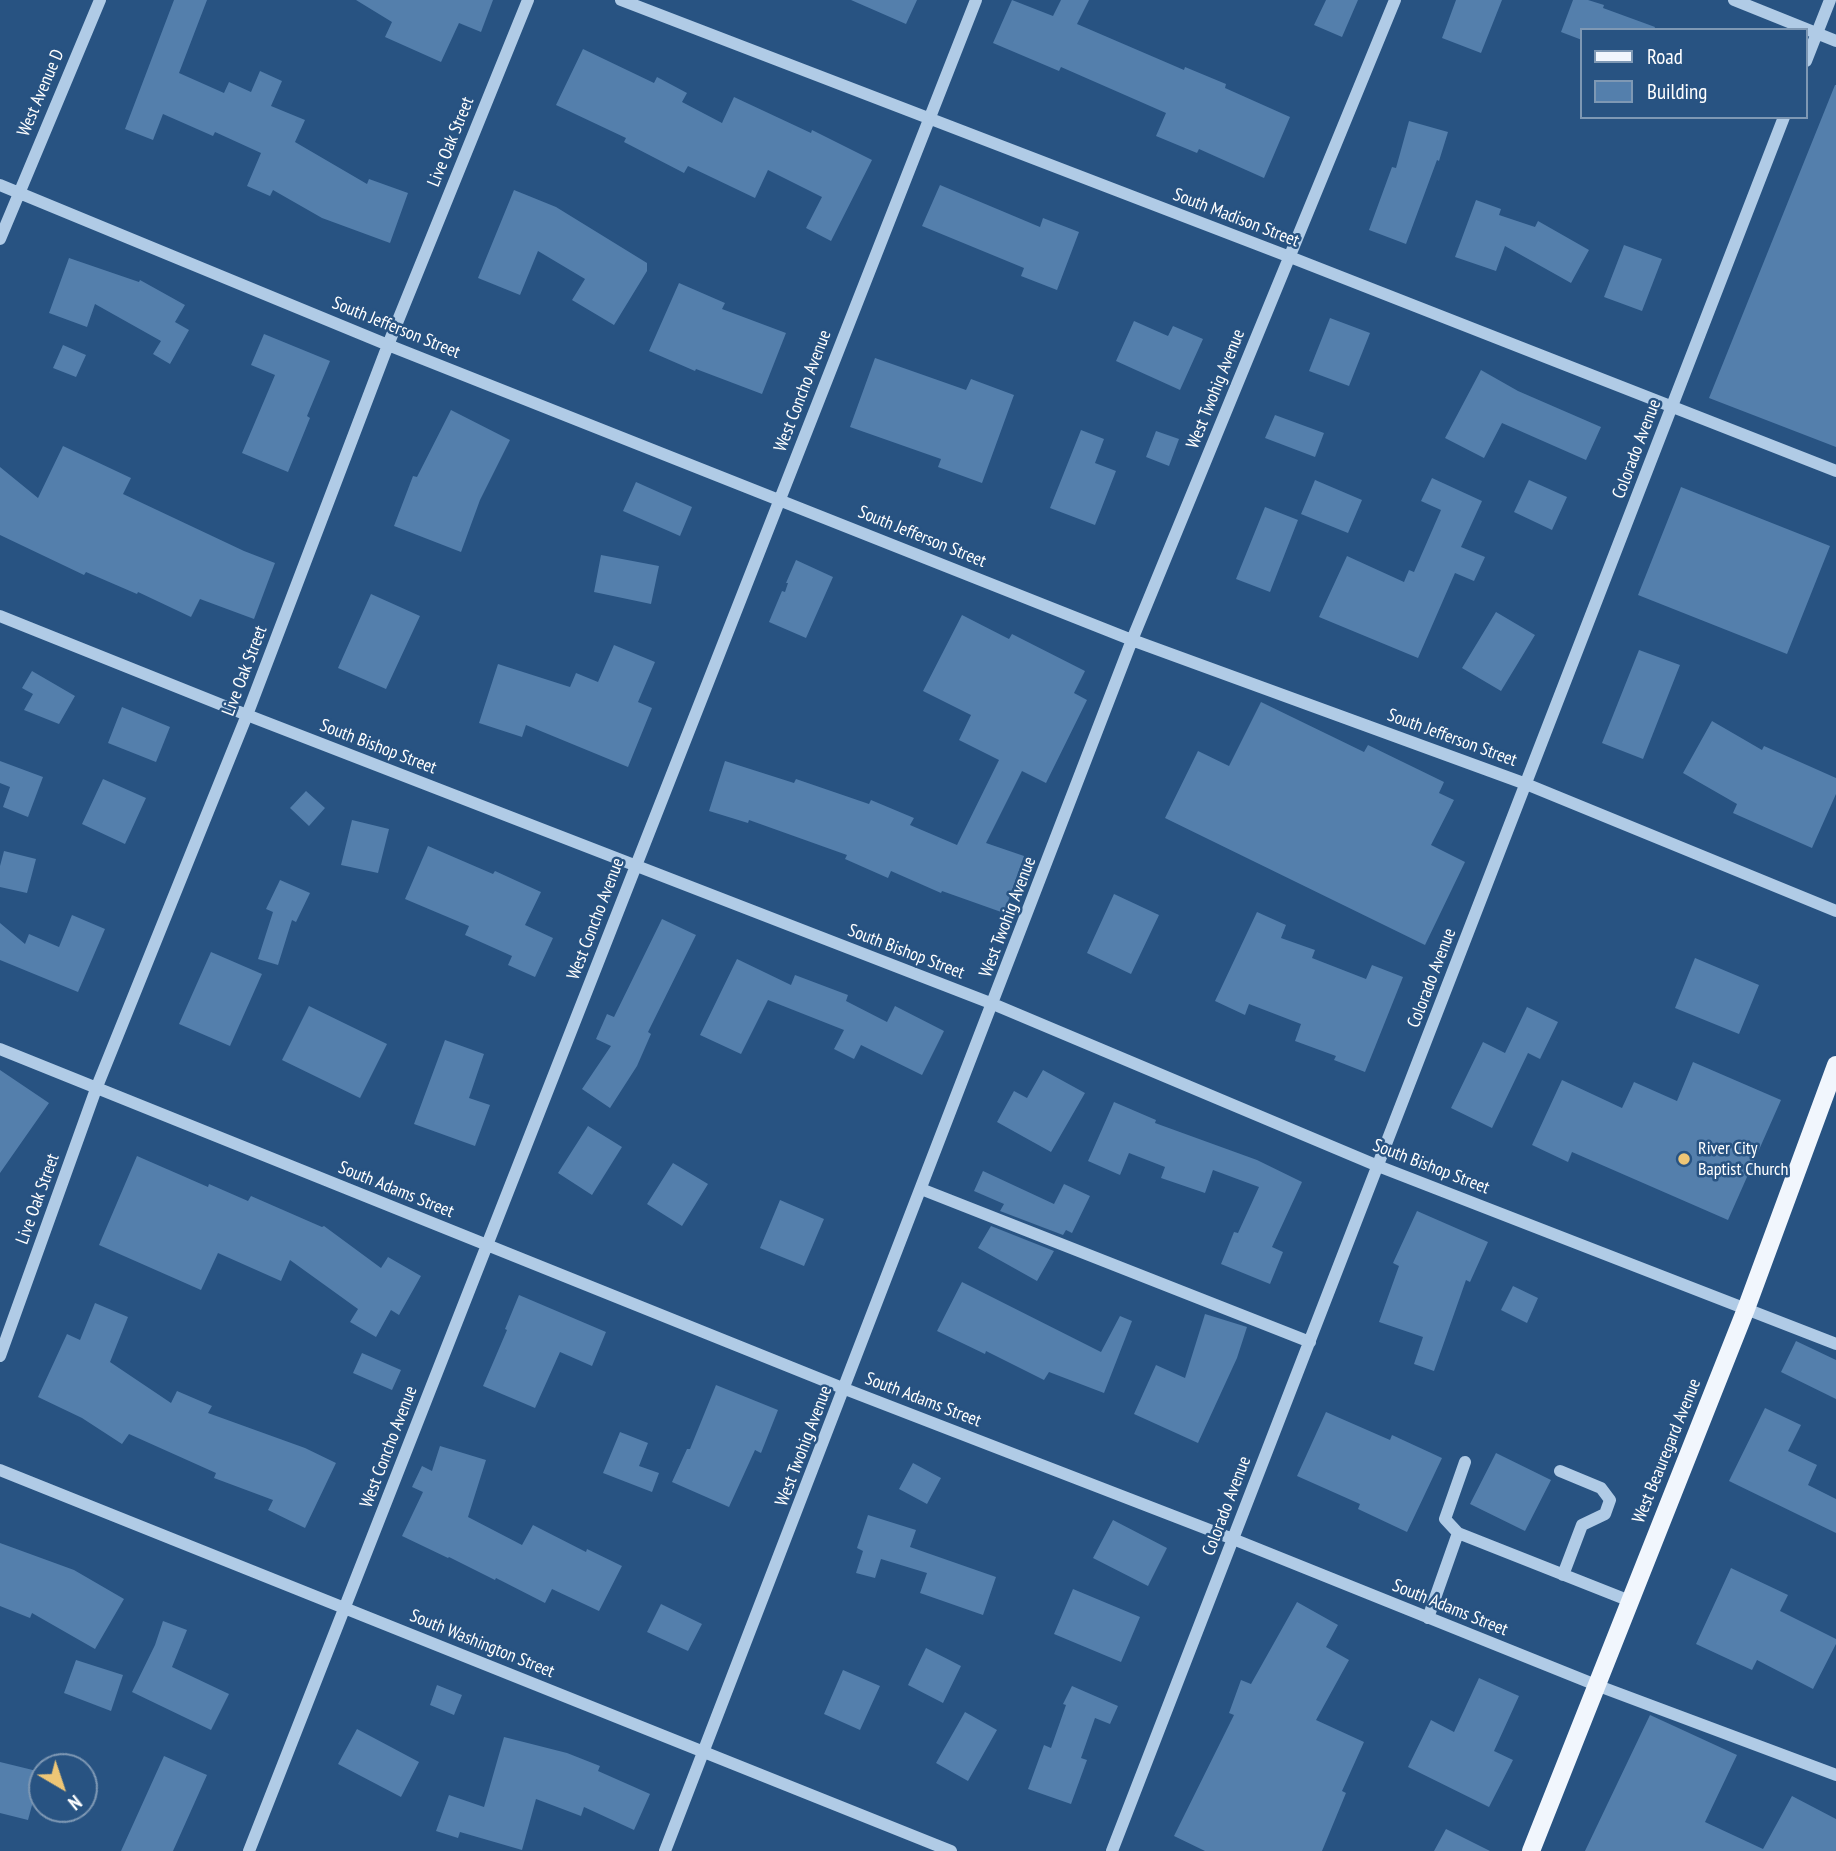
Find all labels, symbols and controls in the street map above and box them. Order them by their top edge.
legend [1580,28,1808,119]
text: Road [1647,43,1683,70]
street label: West Avenue D [13,46,69,140]
text: Building [1647,78,1707,105]
street label: Live Oak Street [423,94,479,190]
street label: South Madison Street [1170,184,1302,252]
street label: South Jefferson Street [329,293,463,363]
street label: West Twohig Avenue [1182,326,1250,452]
street label: West Concho Avenue [770,327,836,455]
street label: Colorado Avenue [1608,396,1666,502]
street label: South Jefferson Street [855,502,989,572]
street label: Live Oak Street [218,623,272,719]
street label: South Jefferson Street [1384,705,1520,771]
street label: South Bishop Street [317,715,439,779]
street label: West Twohig Avenue [975,854,1041,980]
street label: West Concho Avenue [563,855,629,983]
street label: South Bishop Street [845,920,967,984]
street label: Colorado Avenue [1403,925,1461,1031]
street label: South Bishop Street [1370,1135,1492,1199]
place label: River City Baptist Church [1698,1138,1788,1180]
street label: Live Oak Street [12,1151,64,1247]
marker: River City Baptist Church [1676,1151,1692,1167]
street label: South Adams Street [335,1157,457,1223]
street label: South Adams Street [862,1368,984,1432]
street label: West Beauregard Avenue [1628,1376,1706,1526]
street label: West Concho Avenue [356,1383,422,1511]
street label: West Twohig Avenue [771,1383,837,1509]
street label: Colorado Avenue [1198,1453,1256,1559]
street label: South Adams Street [1389,1575,1511,1641]
street label: South Washington Street [407,1605,557,1683]
north arrow [28,1753,98,1823]
text: N [63,1790,87,1815]

